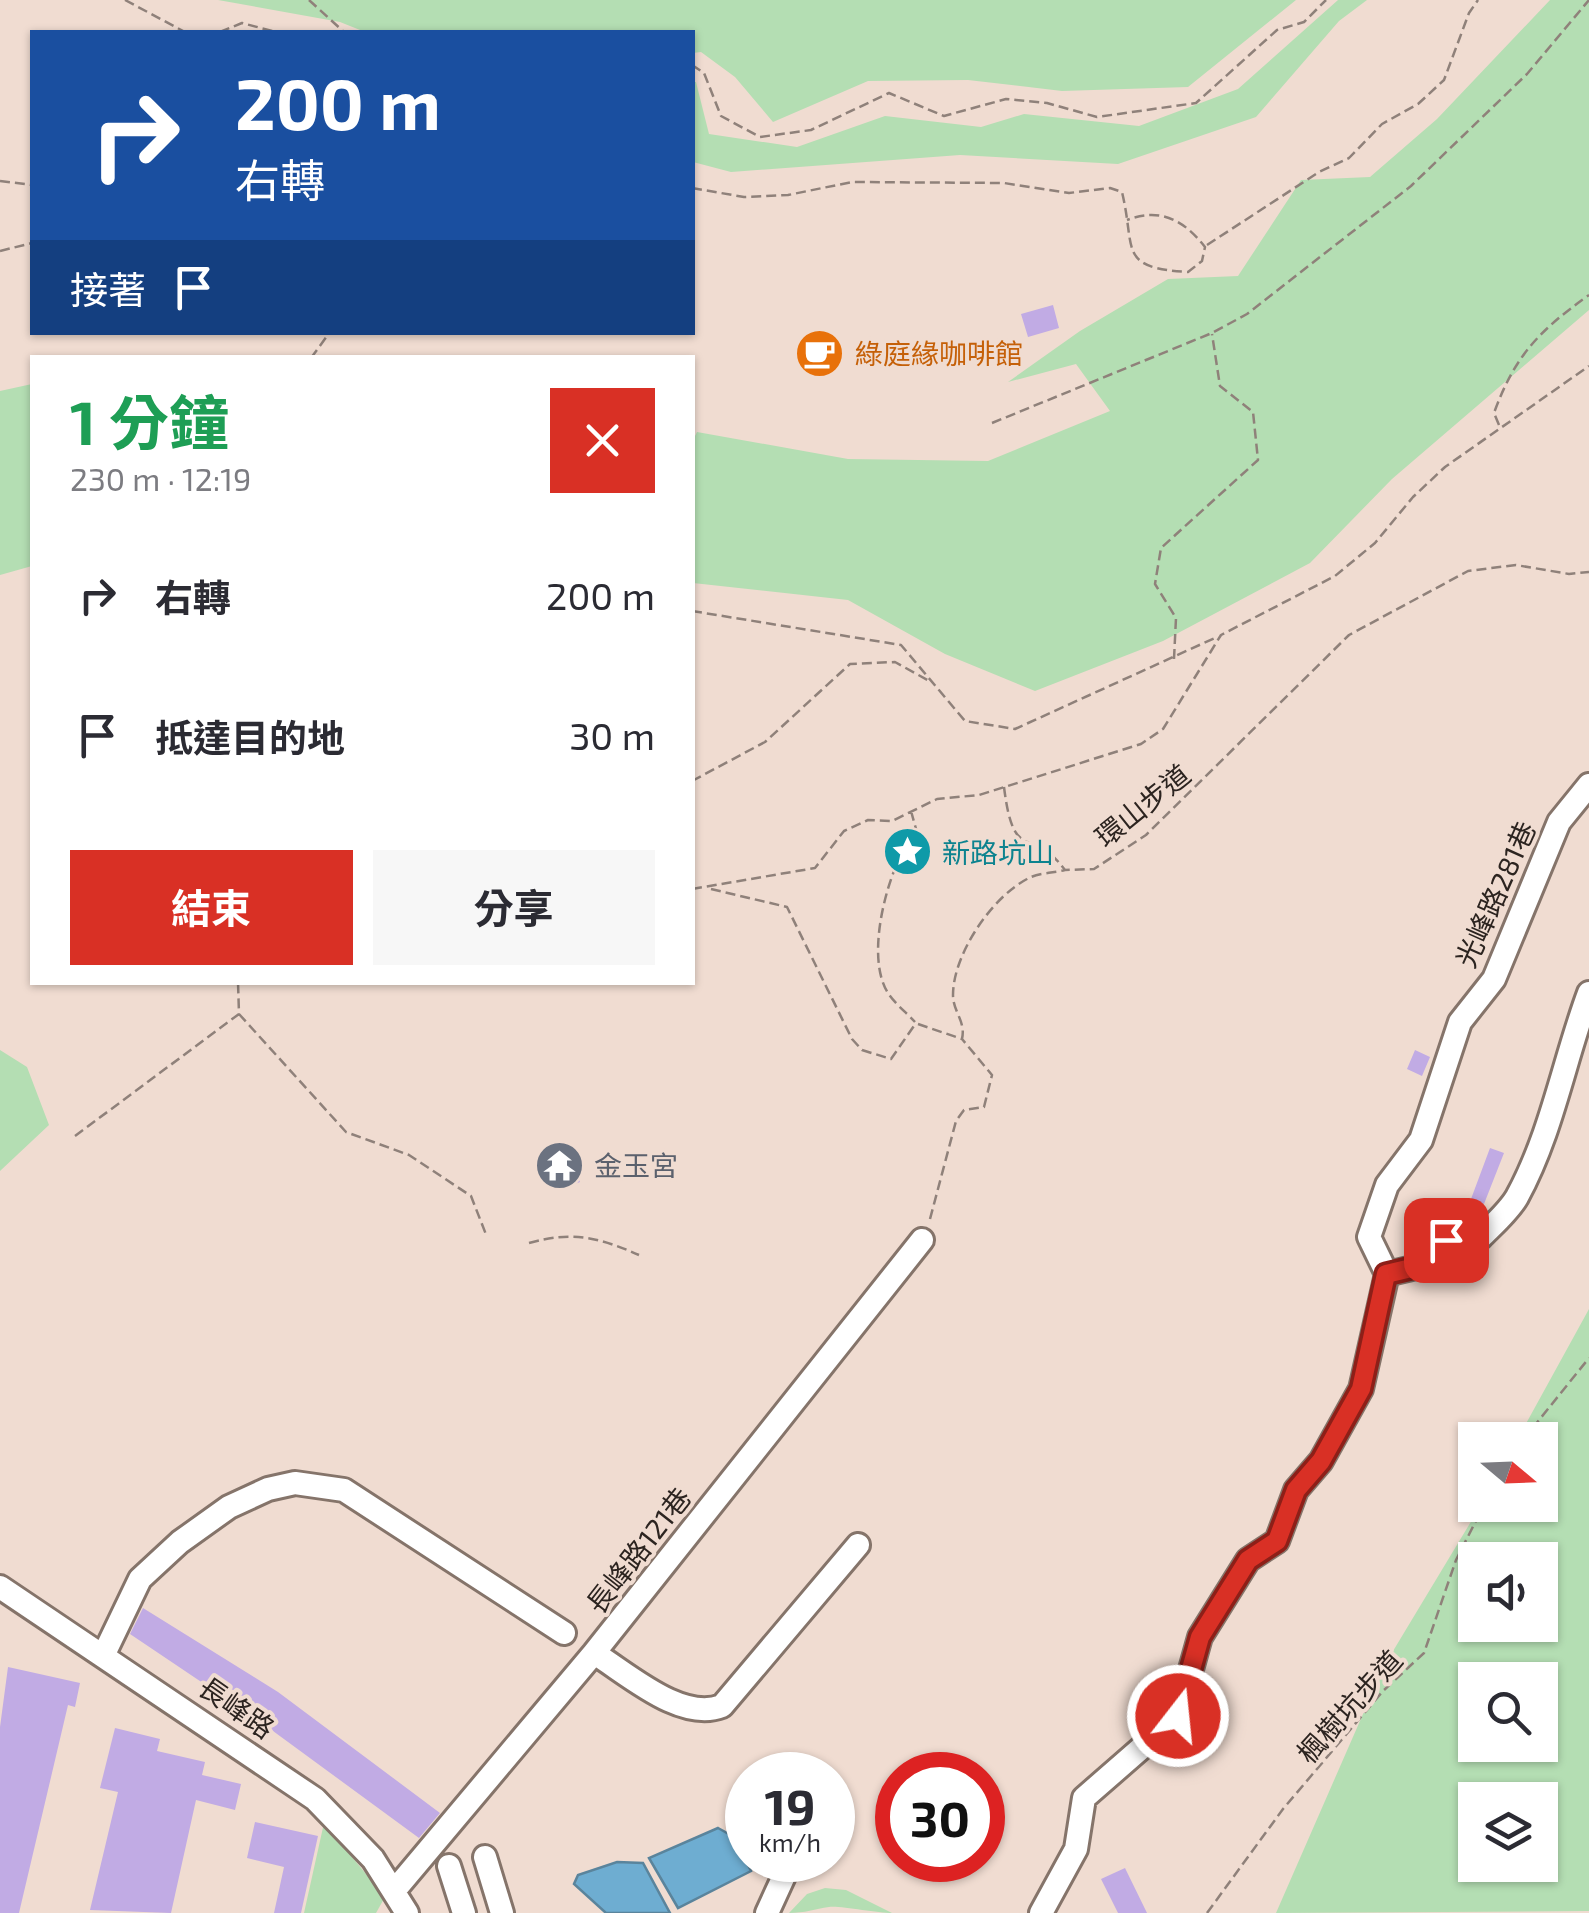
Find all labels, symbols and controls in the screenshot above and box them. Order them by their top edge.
text: 200 m [235,60,441,144]
icon: right [70,70,200,200]
text: 右轉 [235,152,325,206]
icon: arrive [166,260,221,315]
text: 接著 [70,266,146,312]
cafe icon: 綠庭緣咖啡館 [794,327,846,379]
place label: 綠庭緣咖啡館 [855,336,1023,370]
text: 1 分鐘 [70,385,229,457]
button: close [550,388,655,493]
text: 230 m · 12:19 [70,459,251,497]
icon: right [70,568,125,623]
text: 200 m [546,572,655,618]
text: 右轉 [155,574,231,620]
icon: arrive [70,708,125,763]
text: 30 m [569,712,655,758]
text: 抵達目的地 [155,714,345,760]
street label: 環山步道 [1088,757,1196,853]
street label: 光峰路281巷 [1448,816,1542,972]
place icon: 新路坑山 [881,826,933,878]
place label: 新路坑山 [942,835,1054,869]
button: 結束 [70,850,353,965]
button: 分享 [373,850,655,965]
temple icon: 金玉宮 [533,1139,585,1191]
place label: 金玉宮 [594,1148,678,1182]
pin [1404,1198,1489,1283]
icon: arrive [1419,1213,1474,1268]
north arrow [1458,1422,1558,1522]
map controls [1458,1422,1558,1882]
street label: 長峰路121巷 [578,1480,698,1620]
button: sound [1458,1542,1558,1642]
street label: 楓樹坑步道 [1290,1643,1408,1769]
button: search [1458,1662,1558,1762]
position arrow [1126,1664,1230,1768]
street label: 長峰路 [193,1669,281,1745]
speed limit sign: 30 [875,1752,1005,1882]
text: 19 [764,1775,816,1835]
button: layers [1458,1782,1558,1882]
text: km/h [759,1827,821,1857]

